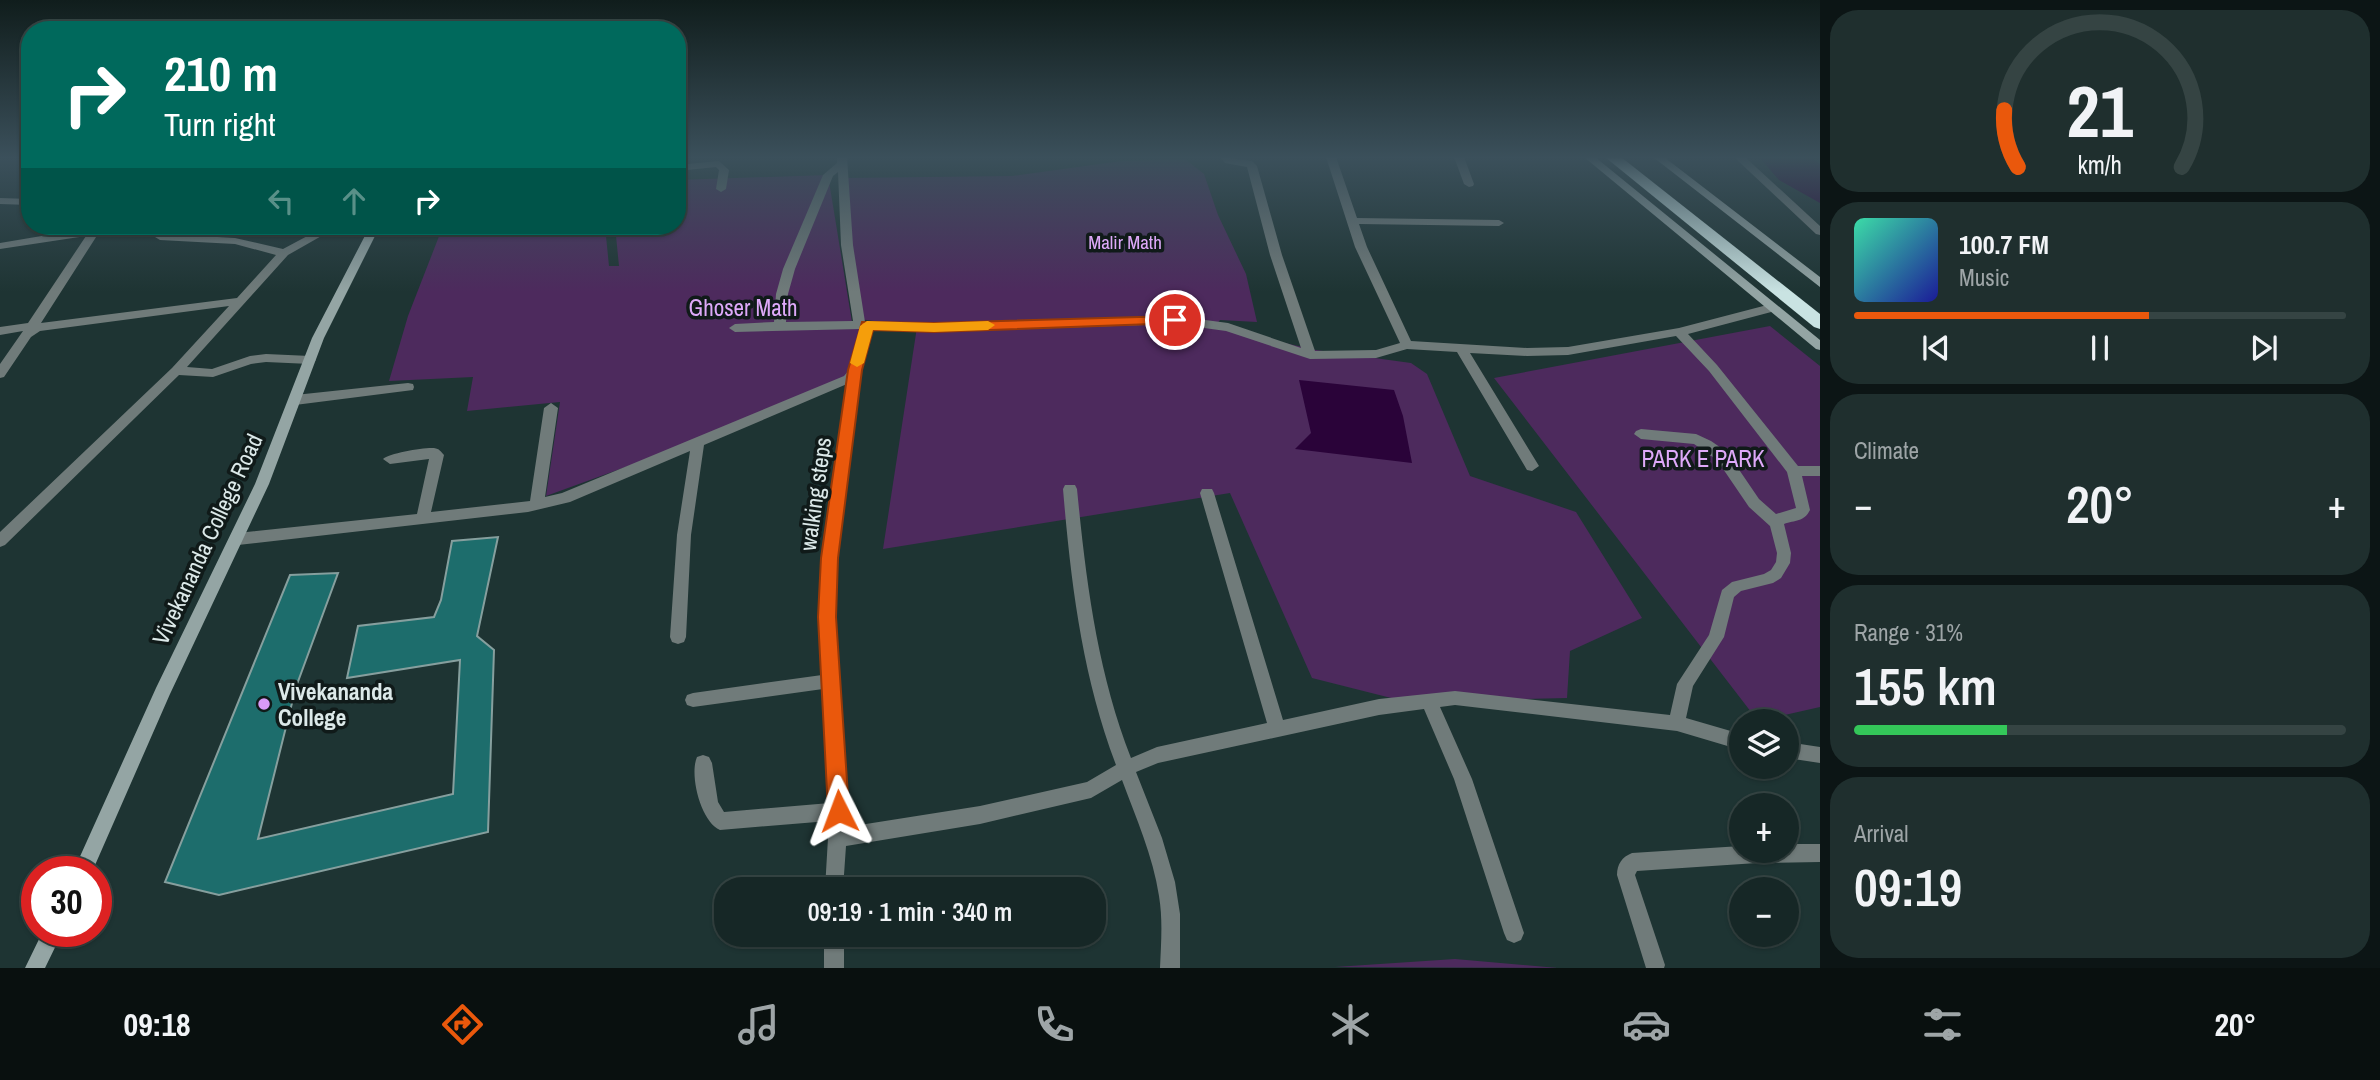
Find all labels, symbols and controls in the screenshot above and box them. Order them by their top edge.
text: 210 m [164,40,278,106]
icon: right [49,49,140,140]
text: 21 [2067,62,2134,160]
text: Turn right [164,103,276,146]
text: km/h [2078,148,2122,182]
icon: left [262,182,300,220]
icon: ahead [335,182,373,220]
icon: right [408,182,446,220]
text: 100.7 FM [1959,227,2049,262]
park label: Malir Math [1088,229,1162,255]
text: Music [1959,262,2009,293]
pin [1145,290,1205,350]
park label: Ghoser Math [688,292,798,323]
icon: arrive [1156,301,1194,339]
icon: previous [1917,329,1955,367]
icon: pause [2081,329,2119,367]
icon: next [2245,329,2283,367]
street label: Vivekananda College Road [144,429,270,649]
street label: walking steps [792,435,838,553]
text: Climate [1854,435,1919,466]
park label: PARK E PARK [1641,443,1765,474]
text: 20° [2066,469,2134,539]
text: − [1854,479,1872,530]
text: + [2328,479,2346,530]
text: Range · 31% [1854,617,1963,648]
text: 155 km [1854,651,1997,721]
place label: Vivekananda College [278,676,394,733]
marker: Vivekananda College [256,696,272,712]
map controls [1729,709,1799,947]
button: layers [1729,709,1799,779]
position arrow [802,774,876,848]
button: + [1729,793,1799,863]
text: Arrival [1854,818,1909,849]
text: 09:19 [1854,852,1962,922]
speed limit sign: 30 [21,856,112,947]
button: − [1729,877,1799,947]
text: 09:19 · 1 min · 340 m [808,894,1012,929]
icon: directions [438,1000,487,1049]
icon: music [734,1000,783,1049]
icon: phone [1030,1000,1079,1049]
icon: climate [1326,1000,1375,1049]
icon: car [1622,1000,1671,1049]
icon: filters [1918,1000,1967,1049]
text: 09:18 [124,1003,191,1046]
text: 20° [2214,1003,2256,1046]

